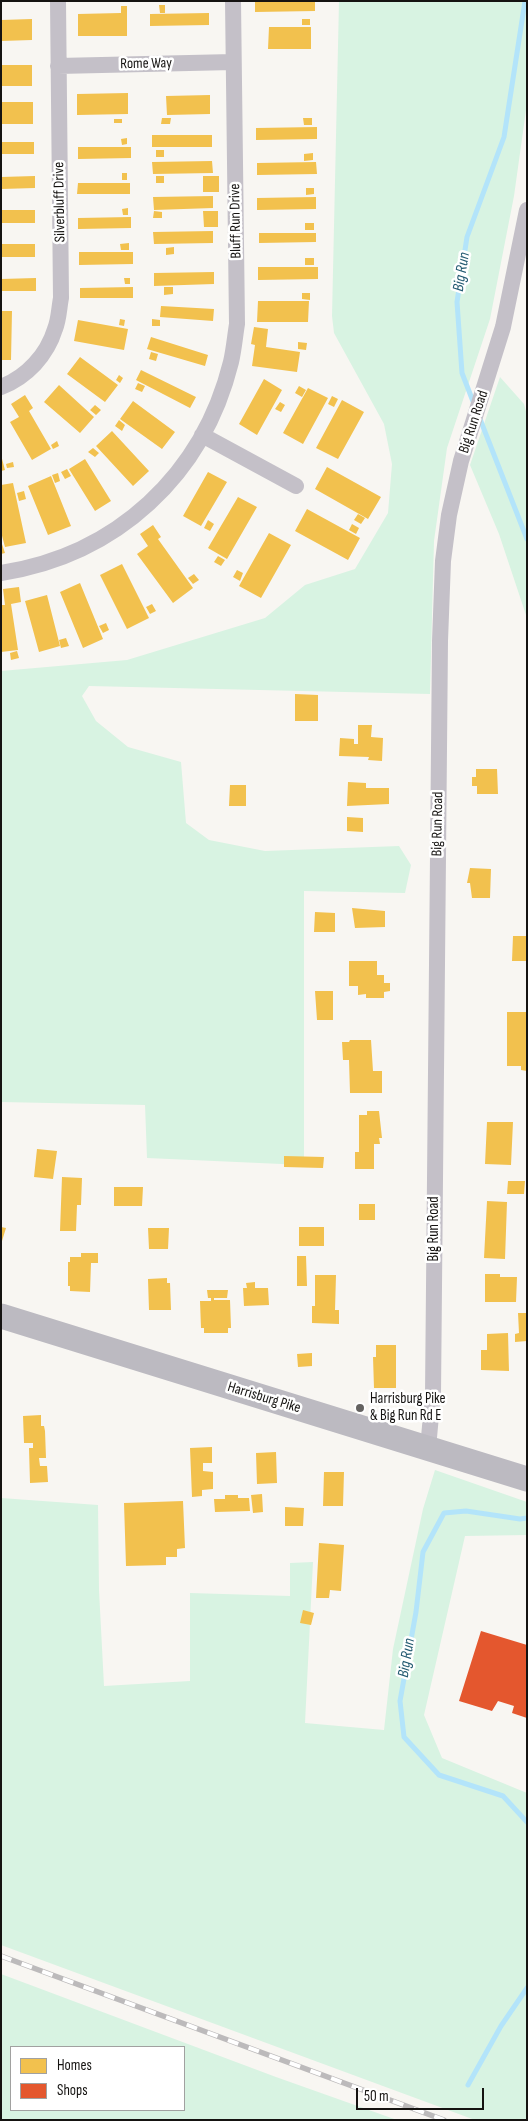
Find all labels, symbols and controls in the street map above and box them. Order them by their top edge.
street label: Rome Way [120,55,172,73]
street label: Silverbluff Drive [50,162,70,242]
street label: Bluff Run Drive [226,183,246,259]
water label: Big Run [449,251,475,293]
street label: Big Run Road [455,388,493,456]
street label: Big Run Road [428,791,448,857]
street label: Big Run Road [425,1197,443,1261]
street label: Harrisburg Pike [225,1378,303,1418]
place label: Harrisburg Pike & Big Run Rd E [370,1390,446,1425]
marker: Harrisburg Pike & Big Run Rd E [354,1402,366,1414]
water label: Big Run [394,1637,420,1679]
legend [10,2046,185,2111]
text: Homes [57,2056,92,2075]
scale bar [358,2078,486,2110]
text: Shops [57,2081,88,2100]
text: 50 m [364,2087,389,2106]

